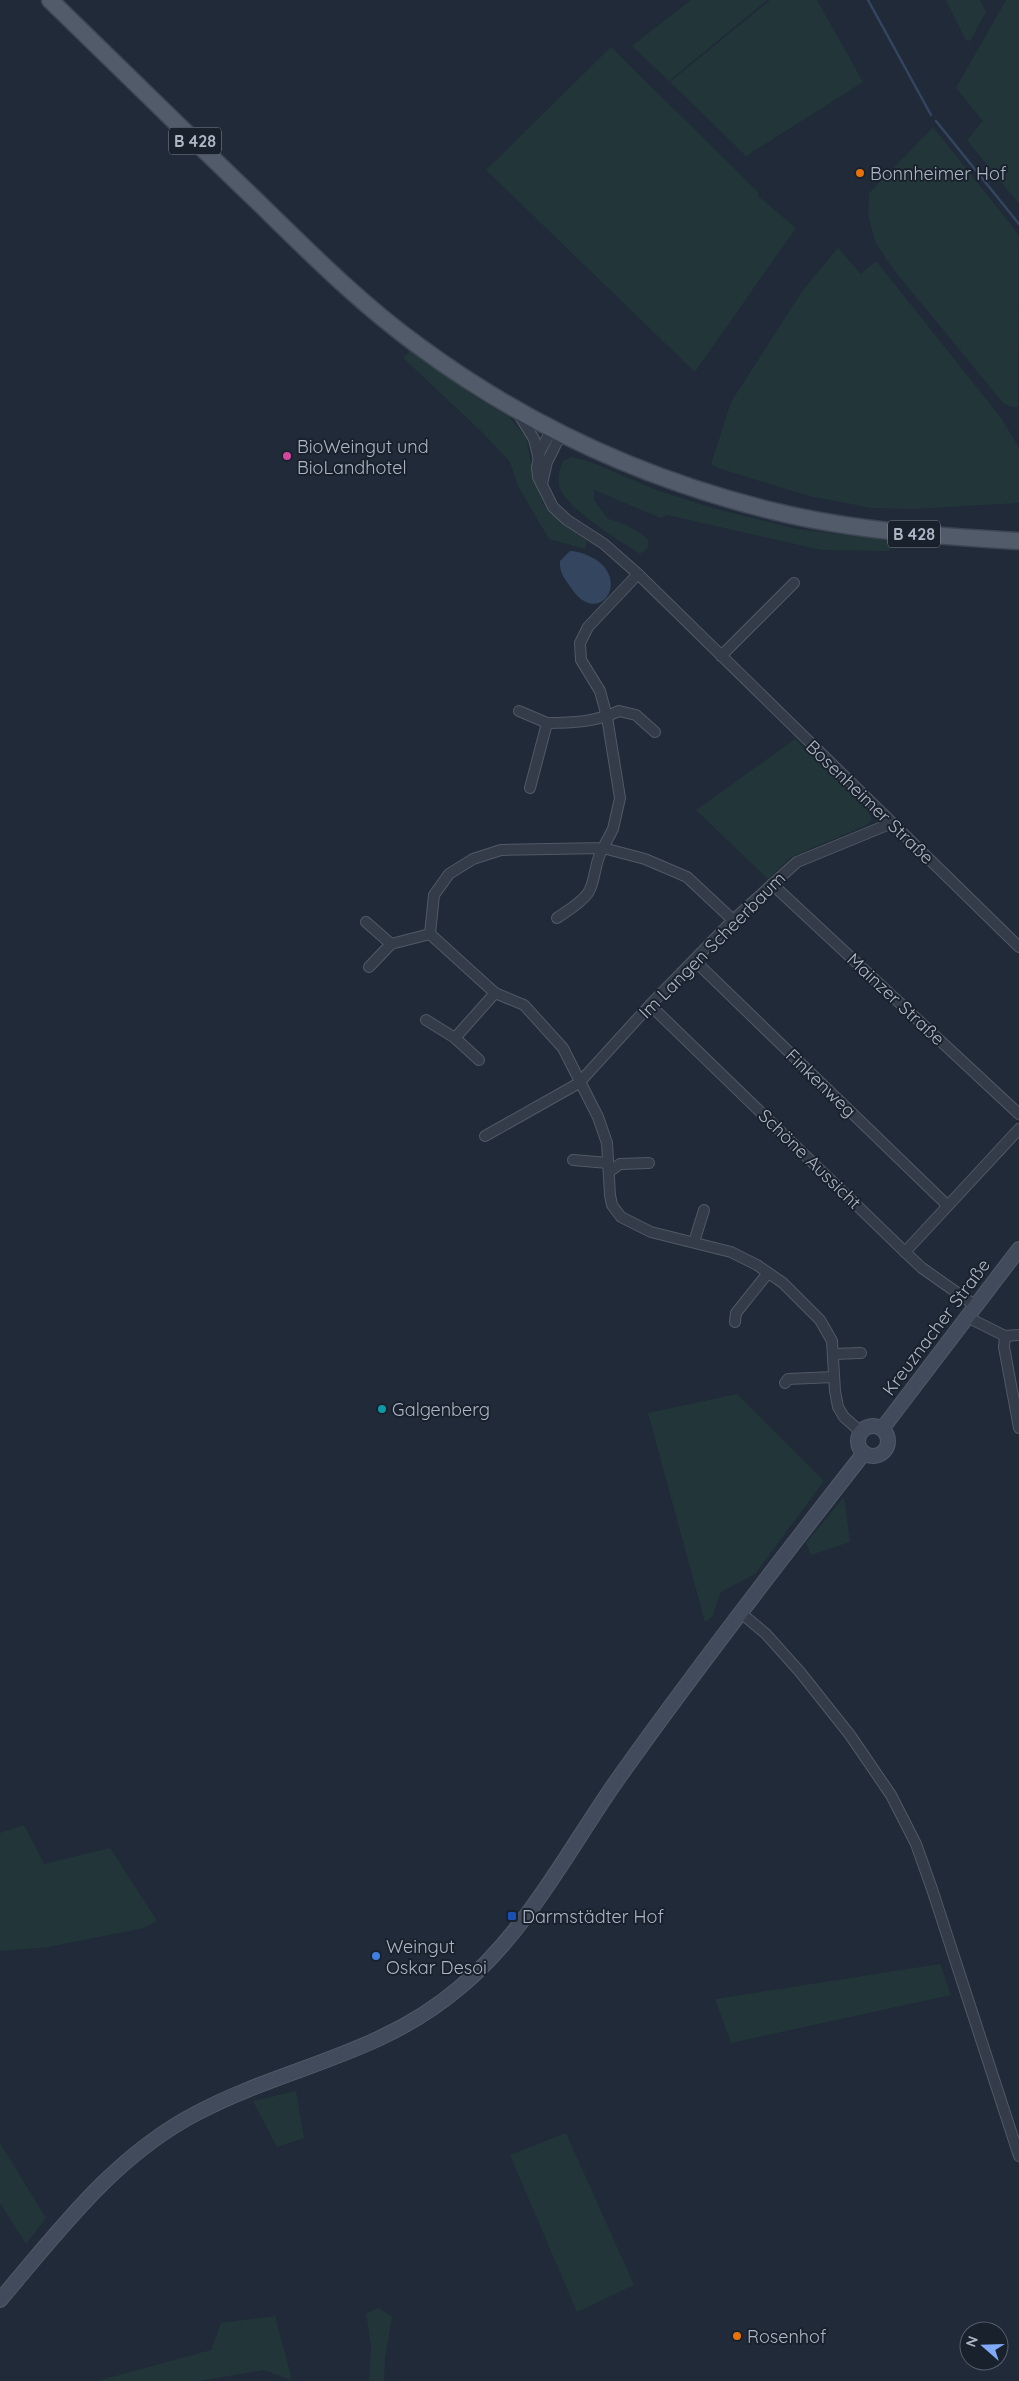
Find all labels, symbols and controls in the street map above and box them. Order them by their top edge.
road number: B 428 [169,128,221,154]
place label: Bonnheimer Hof [870,162,1007,185]
marker: Bonnheimer Hof [854,167,866,179]
place label: BioWeingut und BioLandhotel [297,435,429,479]
marker: BioWeingut und BioLandhotel [281,450,293,462]
road number: B 428 [888,520,940,548]
street label: Bosenheimer Straße [801,735,939,869]
street label: Im Langen Scheerbaum [634,867,790,1023]
street label: Mainzer Straße [842,948,950,1050]
street label: Finkenweg [781,1044,861,1122]
street label: Schöne Aussicht [754,1104,866,1214]
street label: Kreuznacher Straße [877,1254,995,1400]
place label: Galgenberg [392,1398,490,1421]
marker: Galgenberg [376,1403,388,1415]
place label: Darmstädter Hof [522,1905,664,1928]
marker: Darmstädter Hof [506,1910,518,1922]
place label: Weingut Oskar Desoi [386,1935,487,1979]
marker: Weingut Oskar Desoi [370,1950,382,1962]
north arrow [959,2321,1009,2371]
place label: Rosenhof [747,2325,827,2348]
marker: Rosenhof [731,2330,743,2342]
text: N [962,2334,982,2349]

